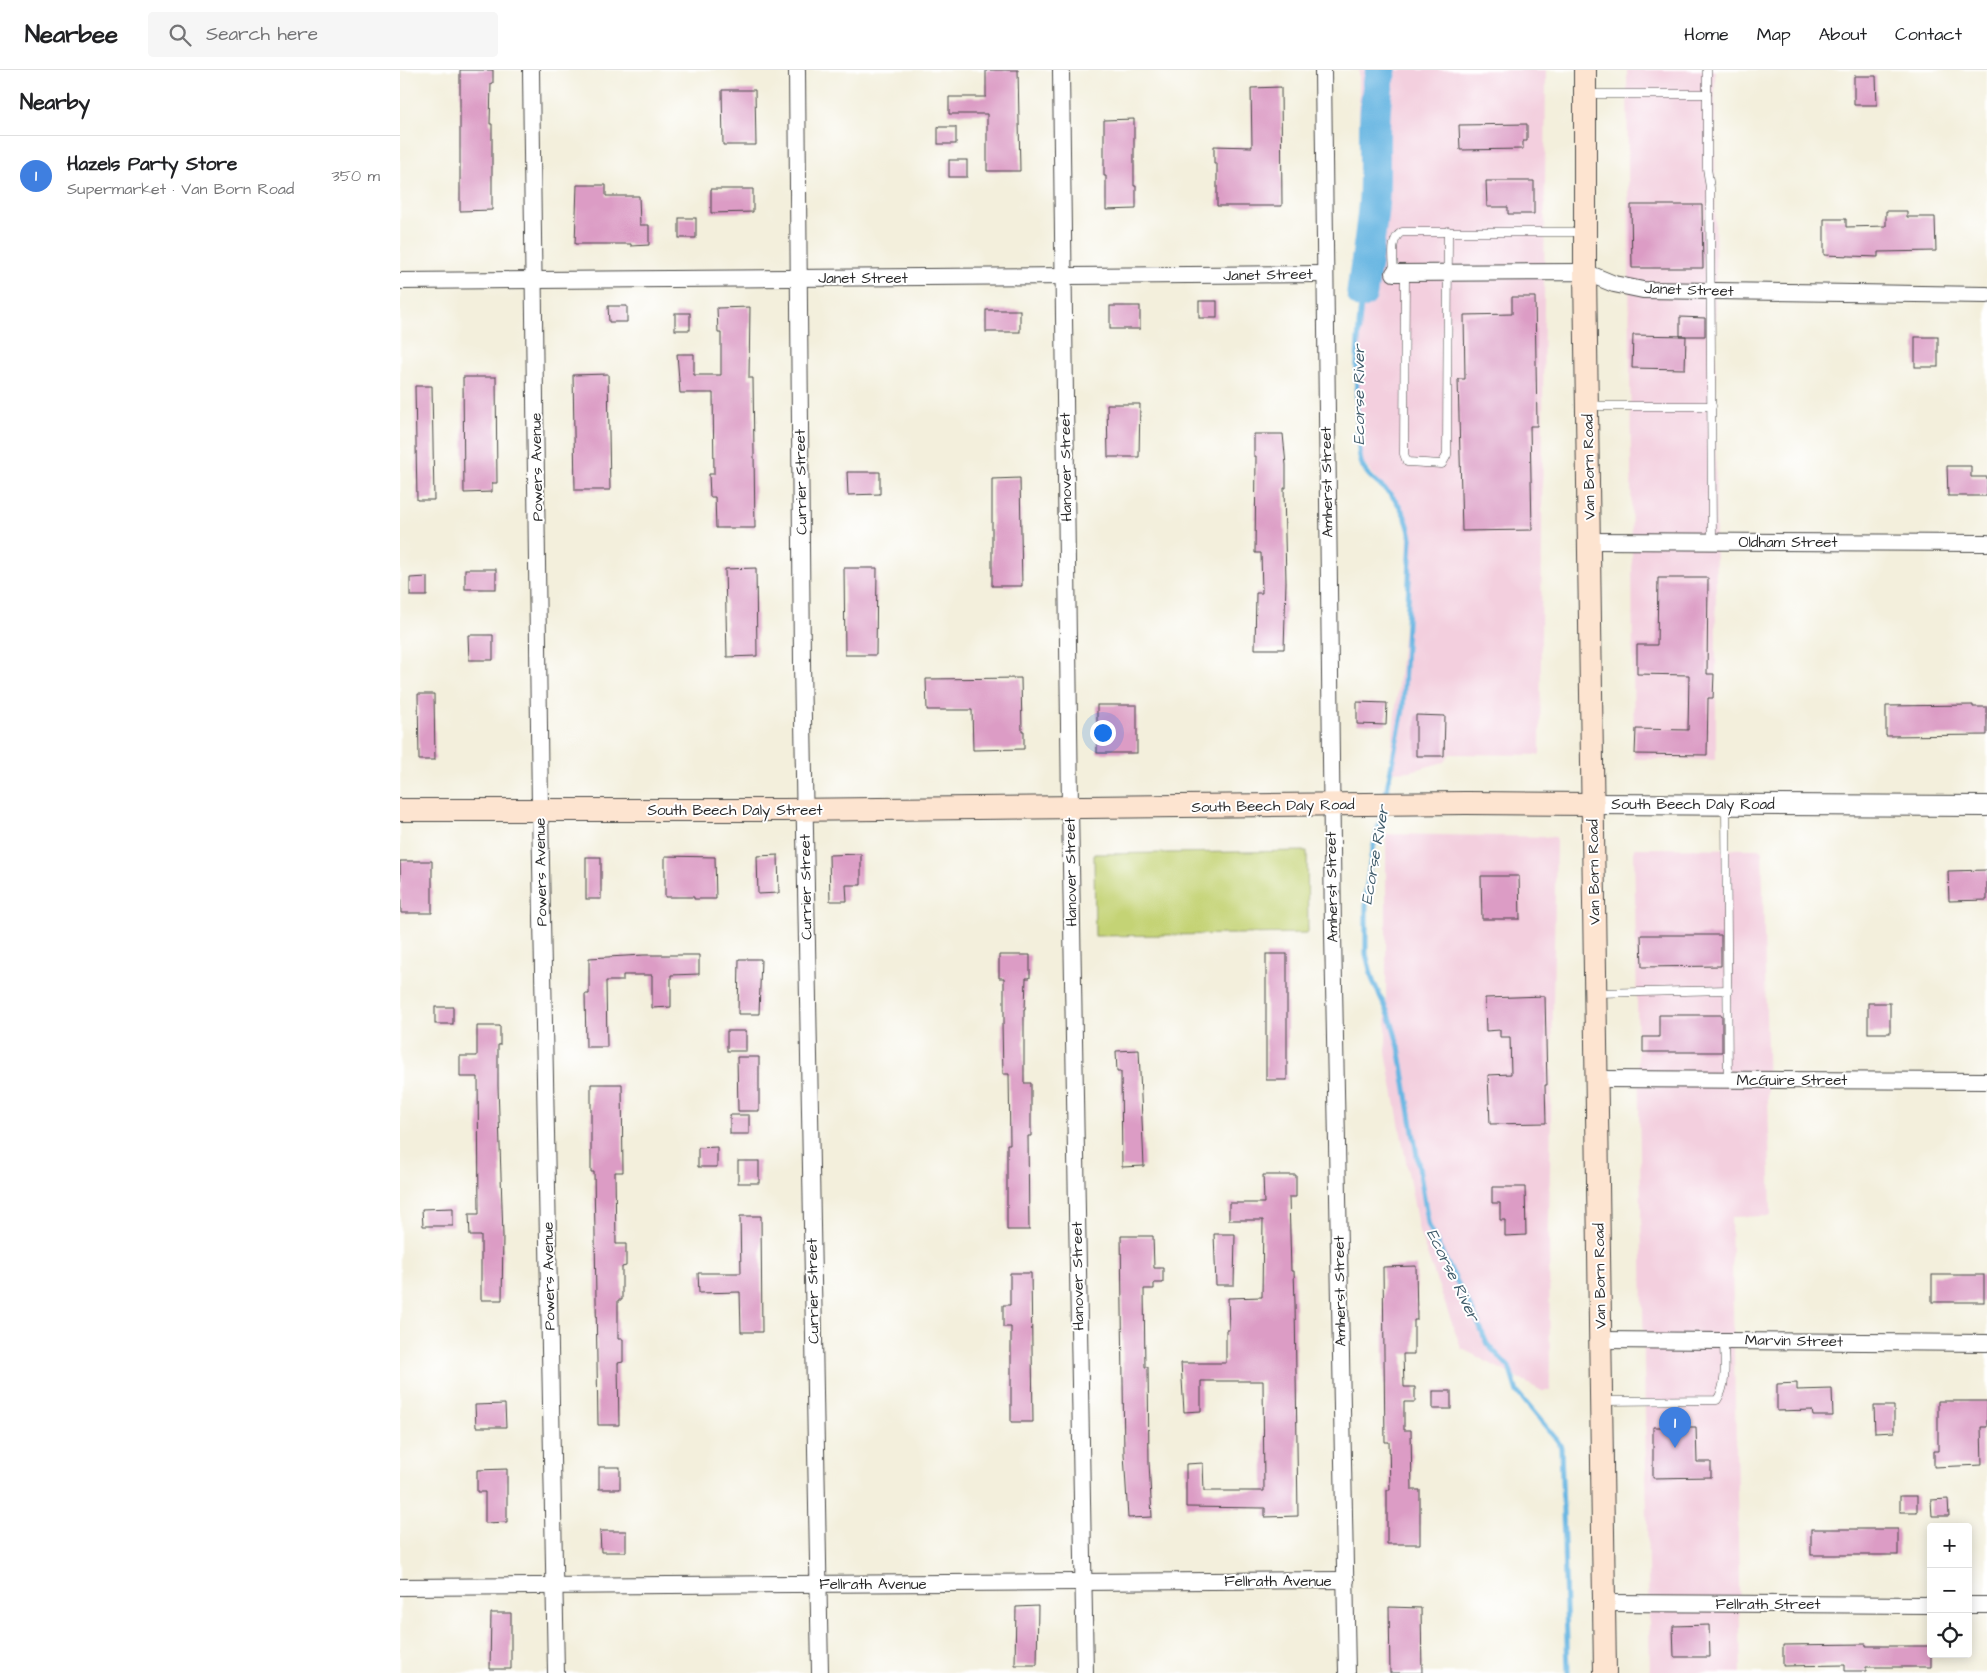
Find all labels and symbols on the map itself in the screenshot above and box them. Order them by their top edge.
street label: Janet Street [1223,264,1313,286]
street label: Janet Street [818,268,908,289]
street label: Janet Street [1644,278,1734,302]
water label: Ecorse River [1348,343,1370,445]
street label: Powers Avenue [526,412,548,522]
street label: Hanover Street [1055,412,1077,522]
street label: Van Born Road [1578,414,1600,520]
street label: Amherst Street [1316,426,1338,538]
street label: Currier Street [790,429,812,535]
street label: Oldham Street [1738,532,1838,553]
your location [1090,720,1116,746]
street label: South Beech Daly Road [1191,794,1355,819]
street label: South Beech Daly Road [1611,794,1775,816]
street label: South Beech Daly Street [647,800,823,822]
water label: Ecorse River [1355,802,1395,906]
street label: Powers Avenue [530,817,552,927]
street label: Hanover Street [1060,817,1082,927]
street label: Van Born Road [1583,819,1605,925]
street label: Amherst Street [1321,831,1343,943]
street label: Currier Street [795,834,817,940]
street label: McGuire Street [1737,1070,1847,1091]
street label: Powers Avenue [538,1221,560,1331]
street label: Hanover Street [1067,1221,1089,1331]
street label: Van Born Road [1589,1223,1611,1329]
water label: Ecorse River [1421,1225,1486,1327]
street label: Amherst Street [1329,1235,1351,1347]
street label: Currier Street [802,1238,824,1344]
street label: Marvin Street [1745,1330,1843,1352]
pin: 1 [1659,1407,1691,1448]
street label: Fellrath Avenue [1224,1571,1332,1592]
street label: Fellrath Avenue [819,1574,927,1595]
street label: Fellrath Street [1716,1594,1820,1615]

